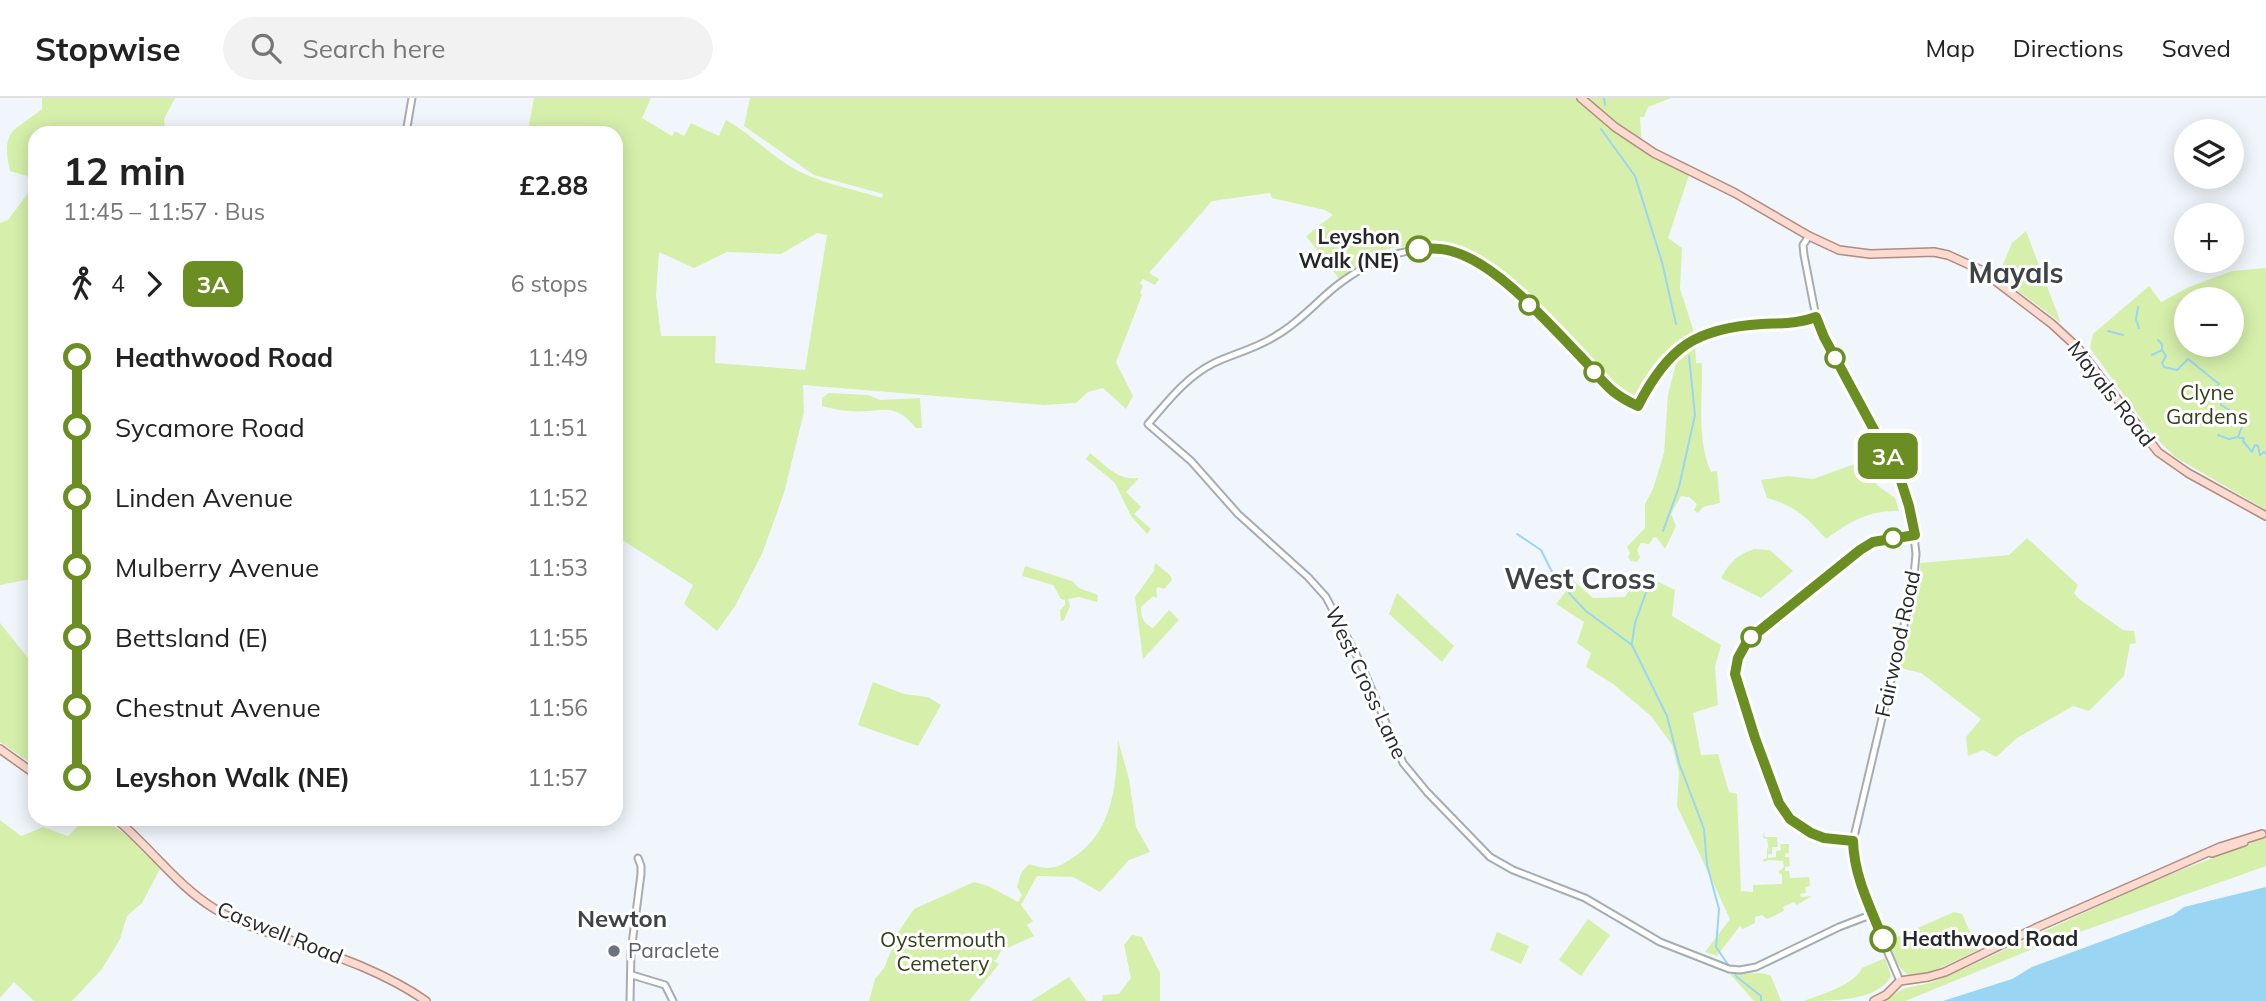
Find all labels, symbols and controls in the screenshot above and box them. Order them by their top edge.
search box [223,17,713,80]
text: Stopwise [35,28,181,69]
icon: search [247,29,285,67]
text: Search here [303,32,445,65]
text: Map [1925,33,1975,63]
text: Directions [2013,33,2124,63]
text: Saved [2162,33,2231,63]
map controls [2174,119,2244,357]
button: layers [2174,119,2244,189]
text: 12 min [63,147,186,195]
text: £2.88 [519,169,588,202]
text: 11:45 – 11:57 · Bus [63,197,265,226]
button: + [2174,203,2244,273]
place label: Leyshon Walk (NE) [1298,223,1400,273]
marker: Leyshon Walk (NE) [1406,236,1432,262]
district label: Mayals [1968,255,2064,290]
icon: walk [63,265,101,303]
icon: forward [135,265,173,303]
text: 4 [111,269,125,298]
text: 3A [197,269,229,299]
text: 6 stops [511,269,588,298]
button: − [2174,287,2244,357]
unlabelled marker [1519,295,1539,315]
street label: Mayals Road [2063,336,2161,451]
text: Heathwood Road [115,341,333,374]
text: 11:49 [528,343,588,372]
unlabelled marker [1825,348,1845,368]
unlabelled marker [1584,362,1604,382]
park label: Clyne Gardens [2166,379,2248,429]
text: Sycamore Road [115,411,305,444]
text: 11:51 [528,413,588,442]
line badge: 3A [1856,433,1920,479]
text: 3A [1872,441,1904,471]
text: Linden Avenue [115,481,293,514]
text: 11:52 [528,483,588,512]
unlabelled marker [1883,528,1903,548]
text: Mulberry Avenue [115,551,319,584]
text: 11:53 [528,553,588,582]
district label: West Cross [1504,561,1656,596]
street label: Fairwood Road [1869,568,1925,719]
street label: West Cross Lane [1320,602,1413,763]
text: Bettsland (E) [115,621,269,654]
text: 11:55 [528,623,588,652]
unlabelled marker [1741,627,1761,647]
text: Chestnut Avenue [115,691,321,724]
text: 11:56 [528,693,588,722]
text: Leyshon Walk (NE) [115,761,350,794]
text: 11:57 [528,763,588,792]
street label: Caswell Road [214,895,347,969]
district label: Newton [577,903,667,933]
place label: Heathwood Road [1902,925,2078,951]
park label: Oystermouth Cemetery [880,926,1006,976]
marker: Heathwood Road [1870,926,1896,952]
place label: Paraclete [628,937,719,963]
marker: Paraclete [606,943,622,959]

